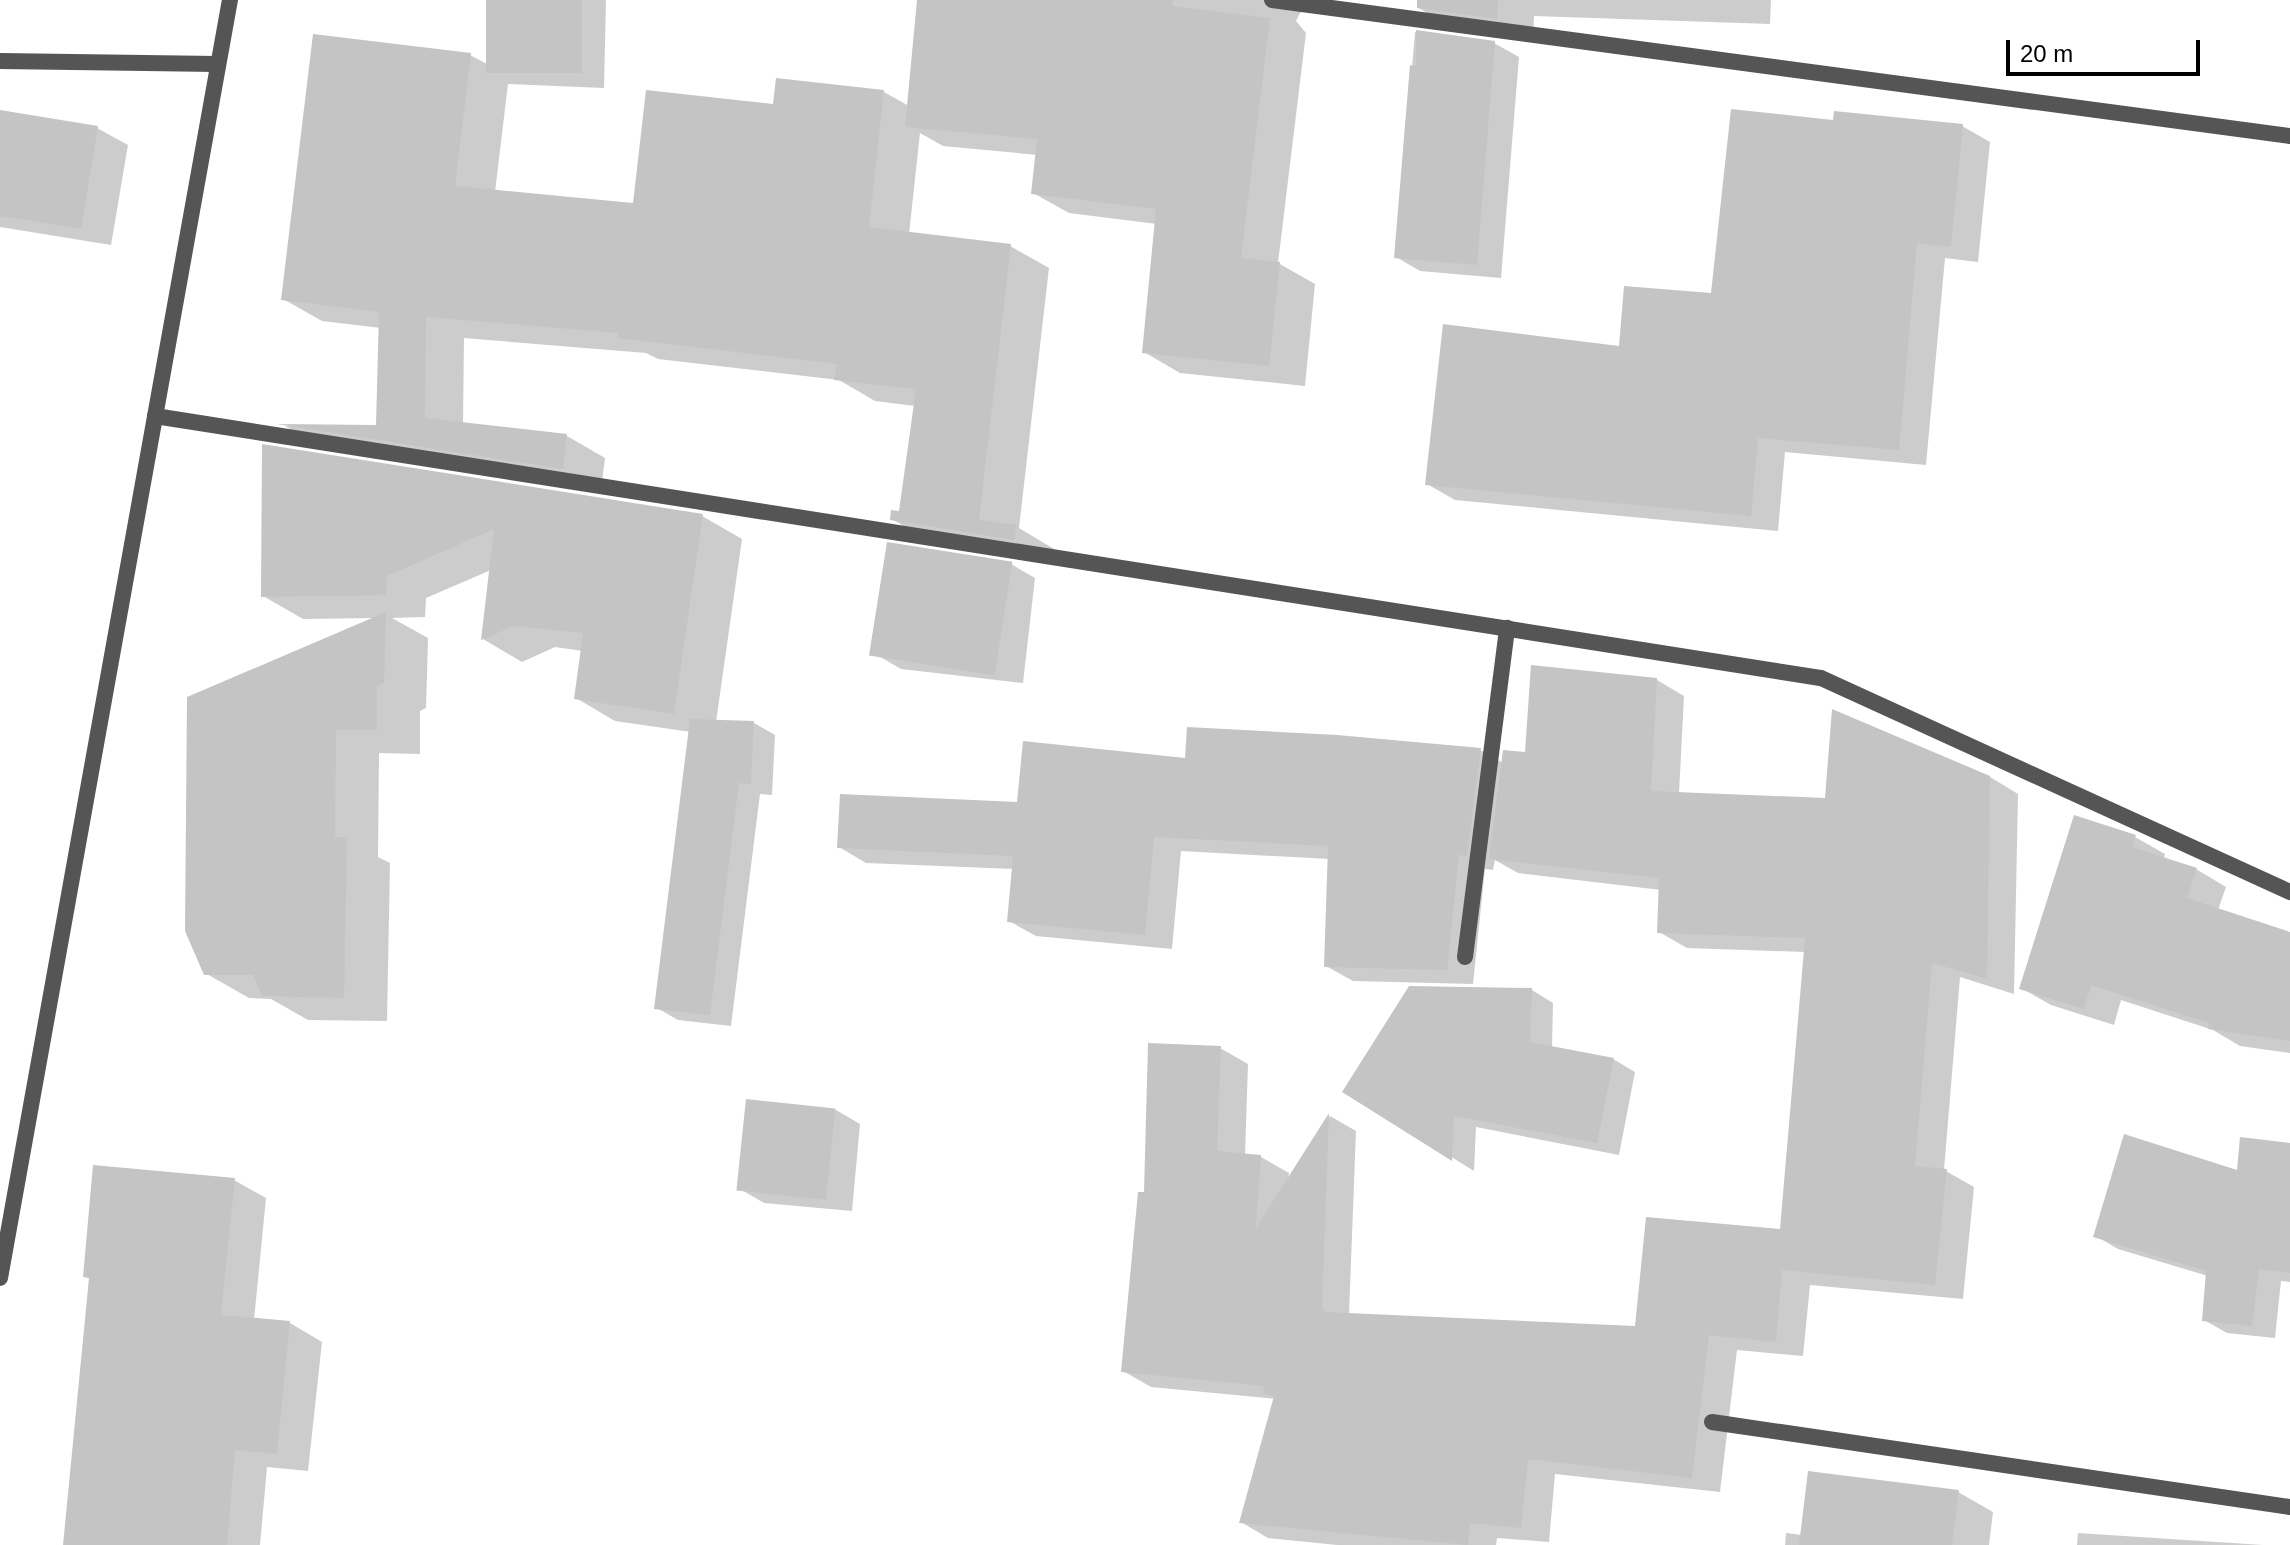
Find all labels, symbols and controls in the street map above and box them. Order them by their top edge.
scale bar [2010,24,2204,74]
text: 20 m [2020,40,2073,67]

